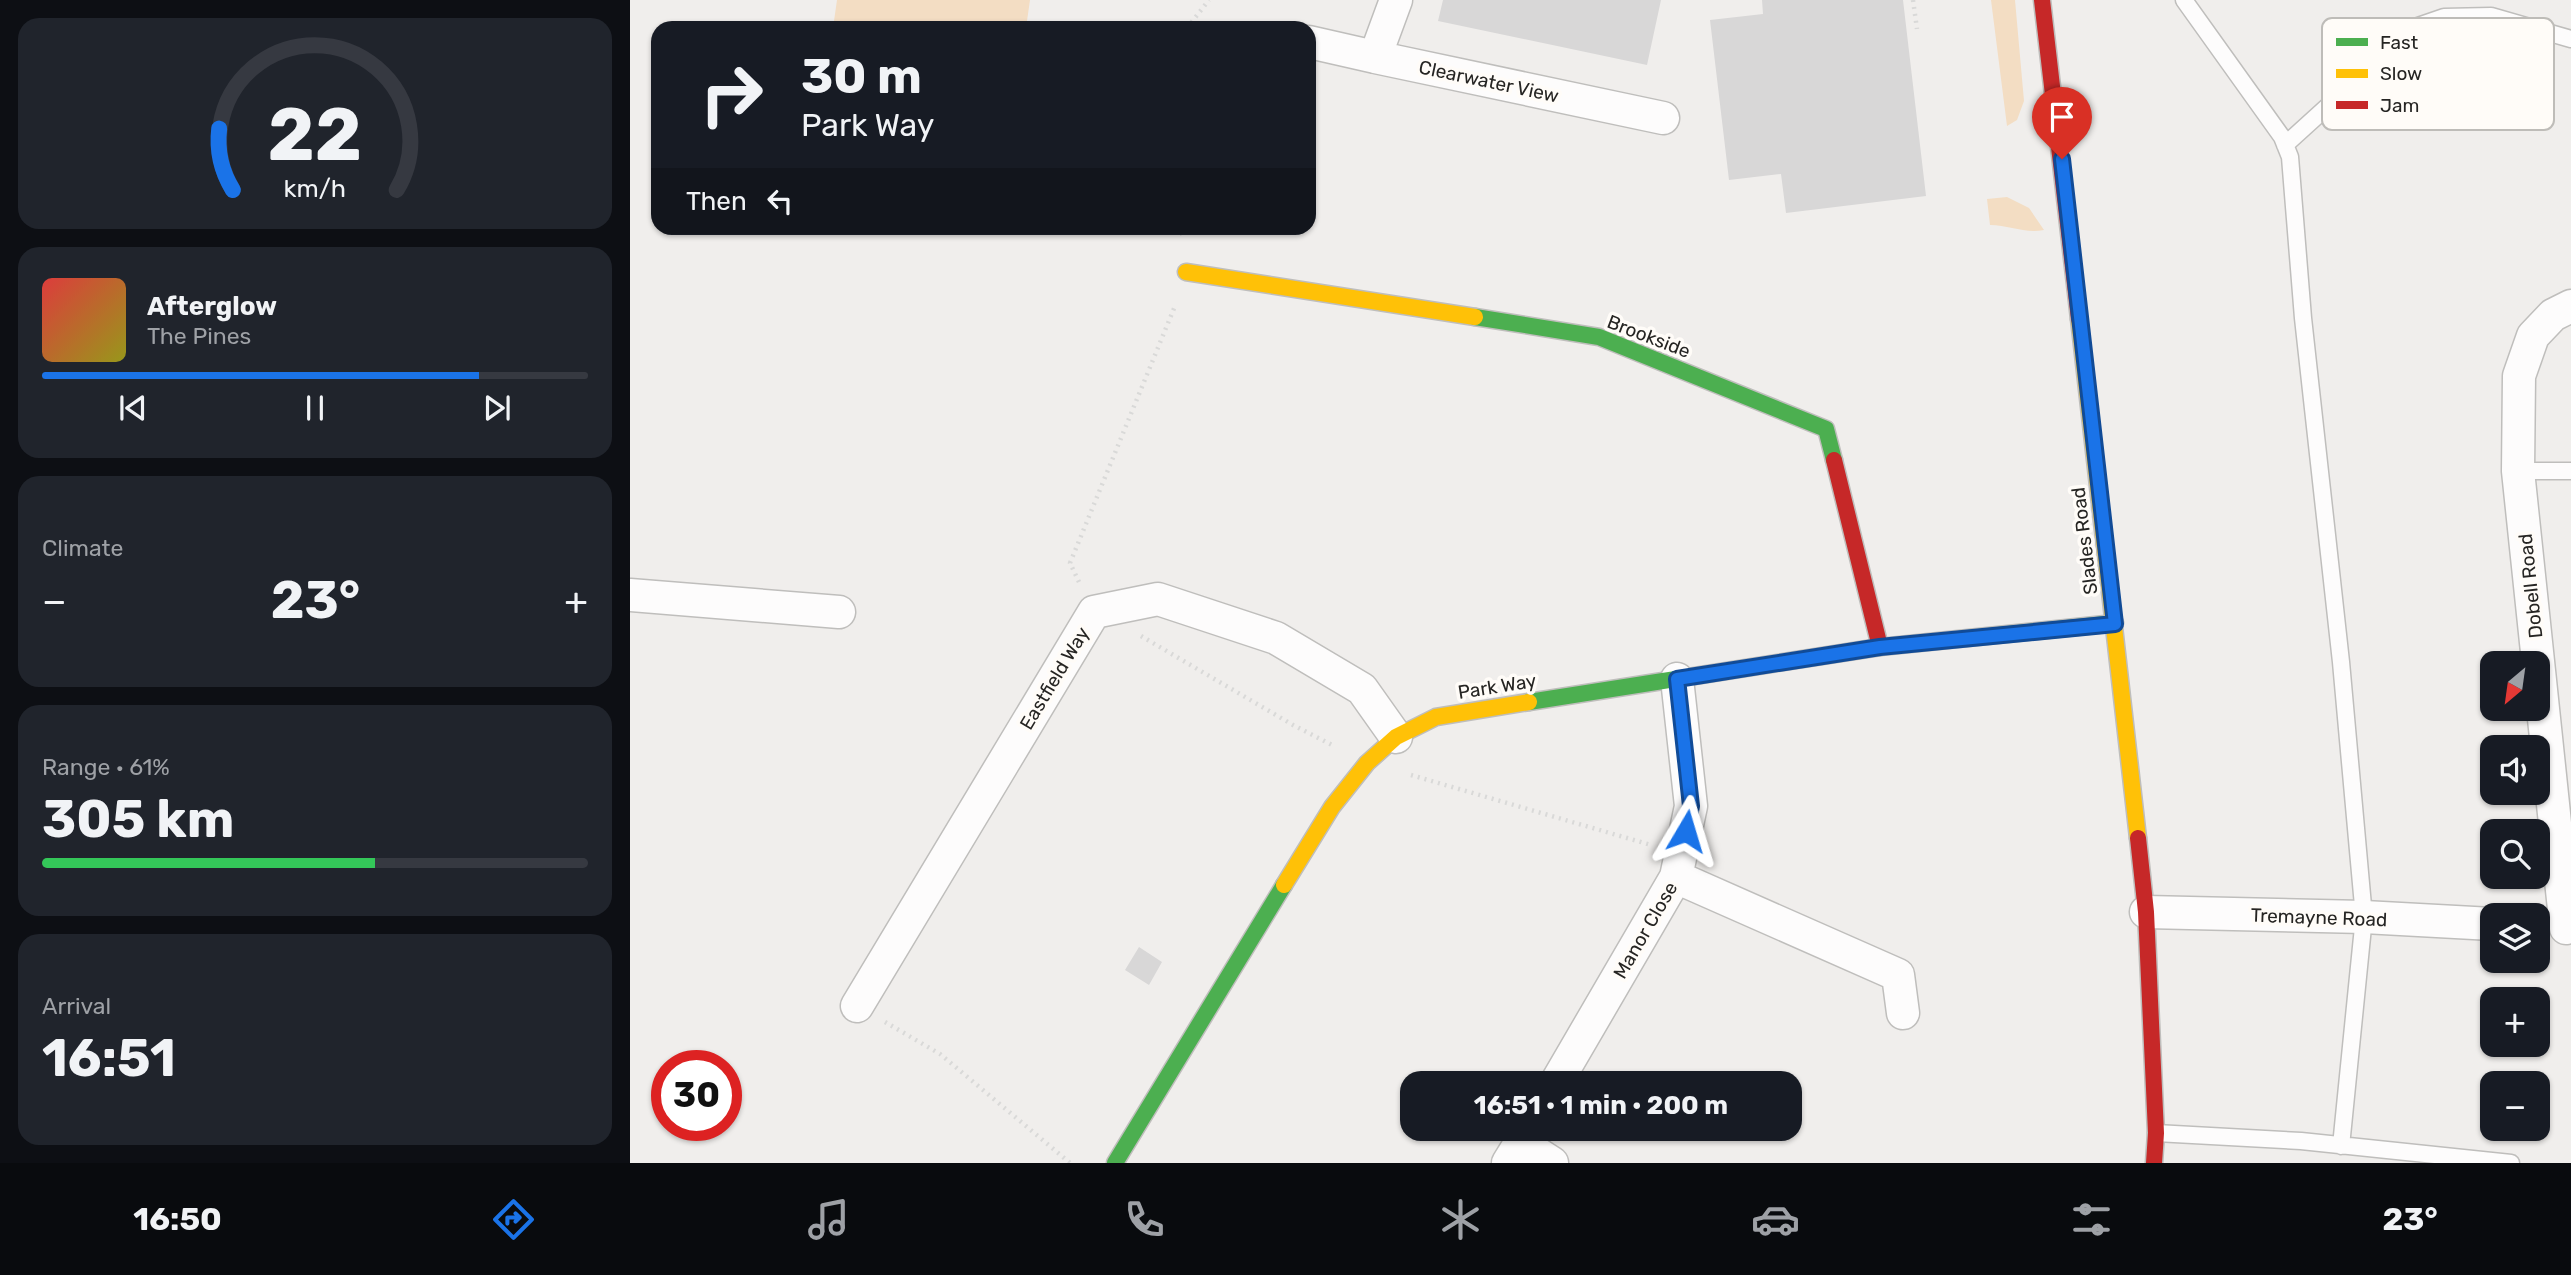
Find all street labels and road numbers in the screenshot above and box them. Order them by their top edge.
street label: Clearwater View [1417,55,1561,108]
street label: Brookside [1604,310,1694,363]
street label: Slades Road [2066,486,2103,596]
street label: Dobell Road [2514,533,2547,639]
street label: Eastfield Way [1015,623,1094,734]
street label: Park Way [1456,669,1538,704]
street label: Manor Close [1608,878,1682,983]
street label: Tremayne Road [2250,904,2388,931]

